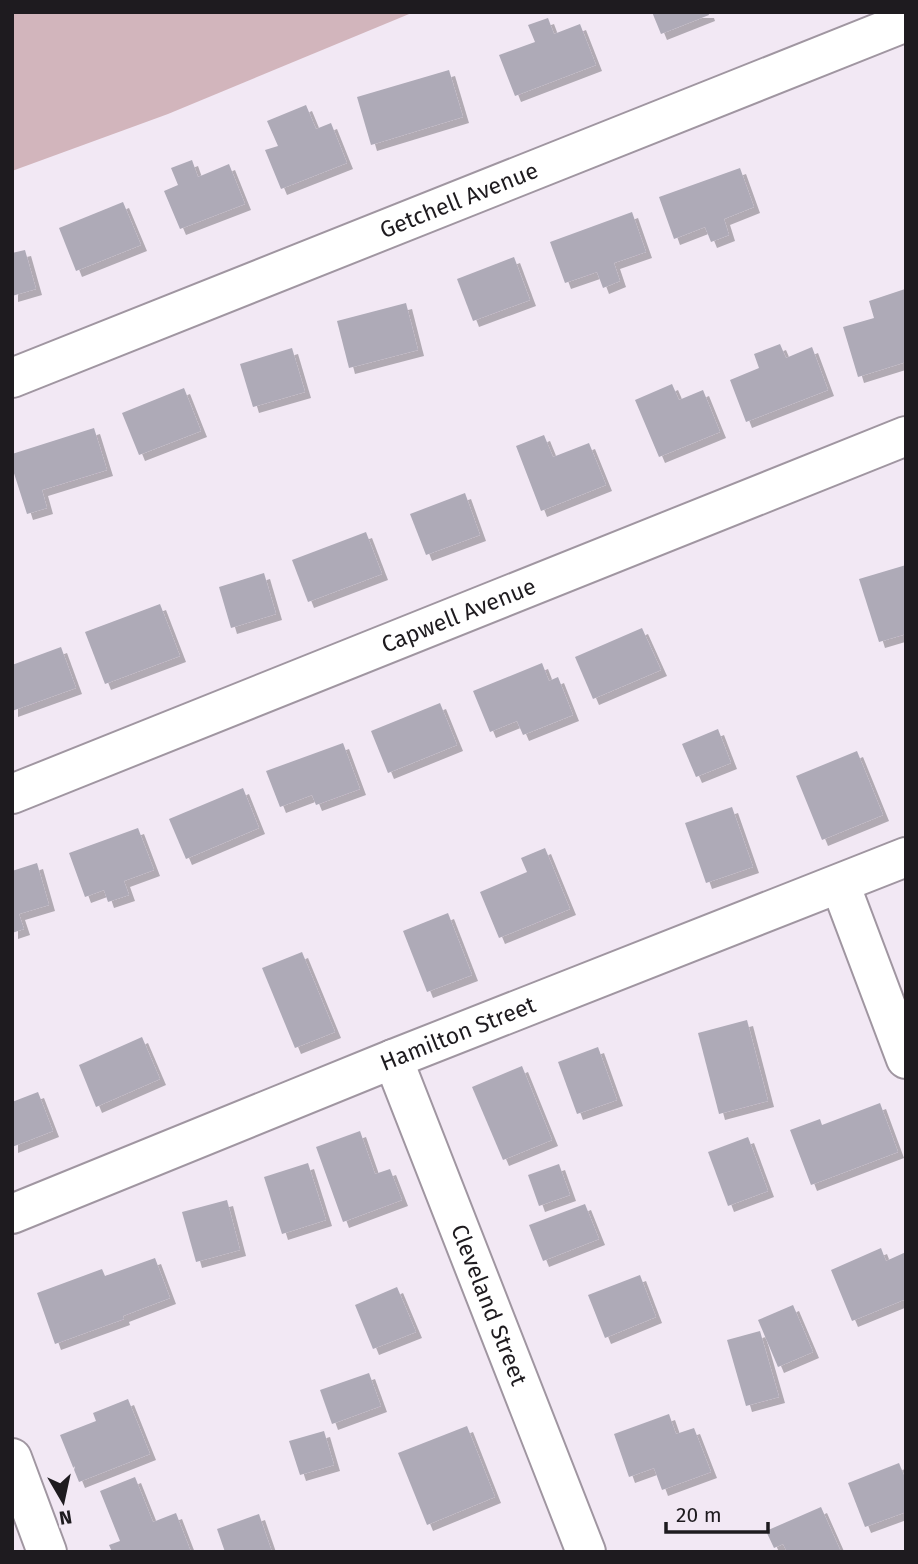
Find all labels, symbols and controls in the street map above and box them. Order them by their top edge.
street label: Getchell Avenue [376,156,542,244]
street label: Capwell Avenue [377,572,540,659]
street label: Hamilton Street [376,990,540,1077]
street label: Cleveland Street [445,1220,534,1390]
north arrow [28,1466,98,1536]
scale bar [666,1490,768,1534]
text: 20 m [676,1502,722,1528]
text: N [58,1505,74,1530]

